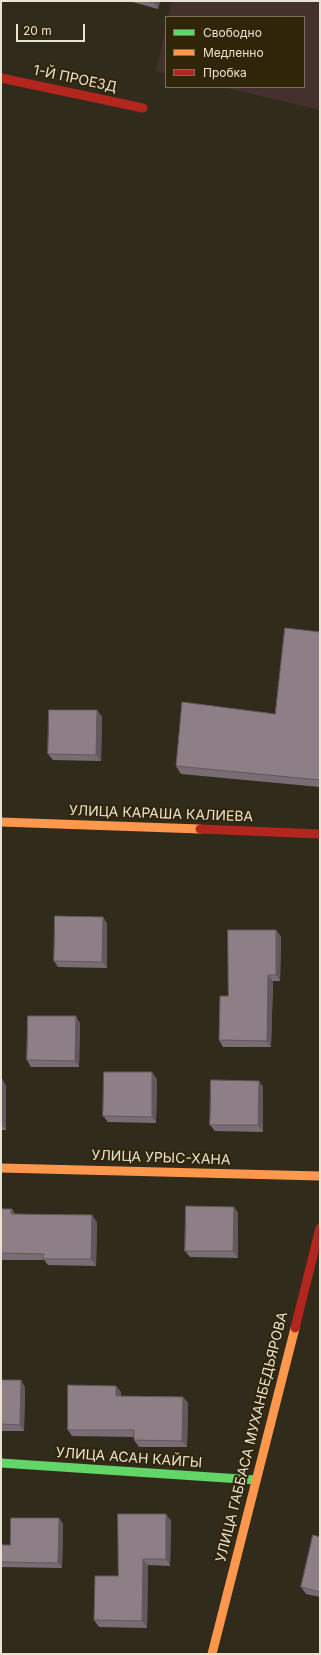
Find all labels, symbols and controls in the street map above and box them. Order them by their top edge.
scale bar [18,16,87,42]
legend [165,16,305,88]
text: 20 m [23,23,52,38]
text: Свободно [203,25,262,40]
text: Медленно [203,45,264,60]
street label: 1-Й ПРОЕЗД [32,62,118,96]
text: Пробка [203,65,247,80]
street label: УЛИЦА КАРАША КАЛИЕВА [69,802,253,826]
street label: УЛИЦА УРЫС-ХАНА [91,1147,231,1169]
street label: УЛИЦА ГАББАСА МУХАНБЕДЬЯРОВА [213,1310,291,1564]
street label: УЛИЦА АСАН КАЙГЫ [55,1445,203,1471]

